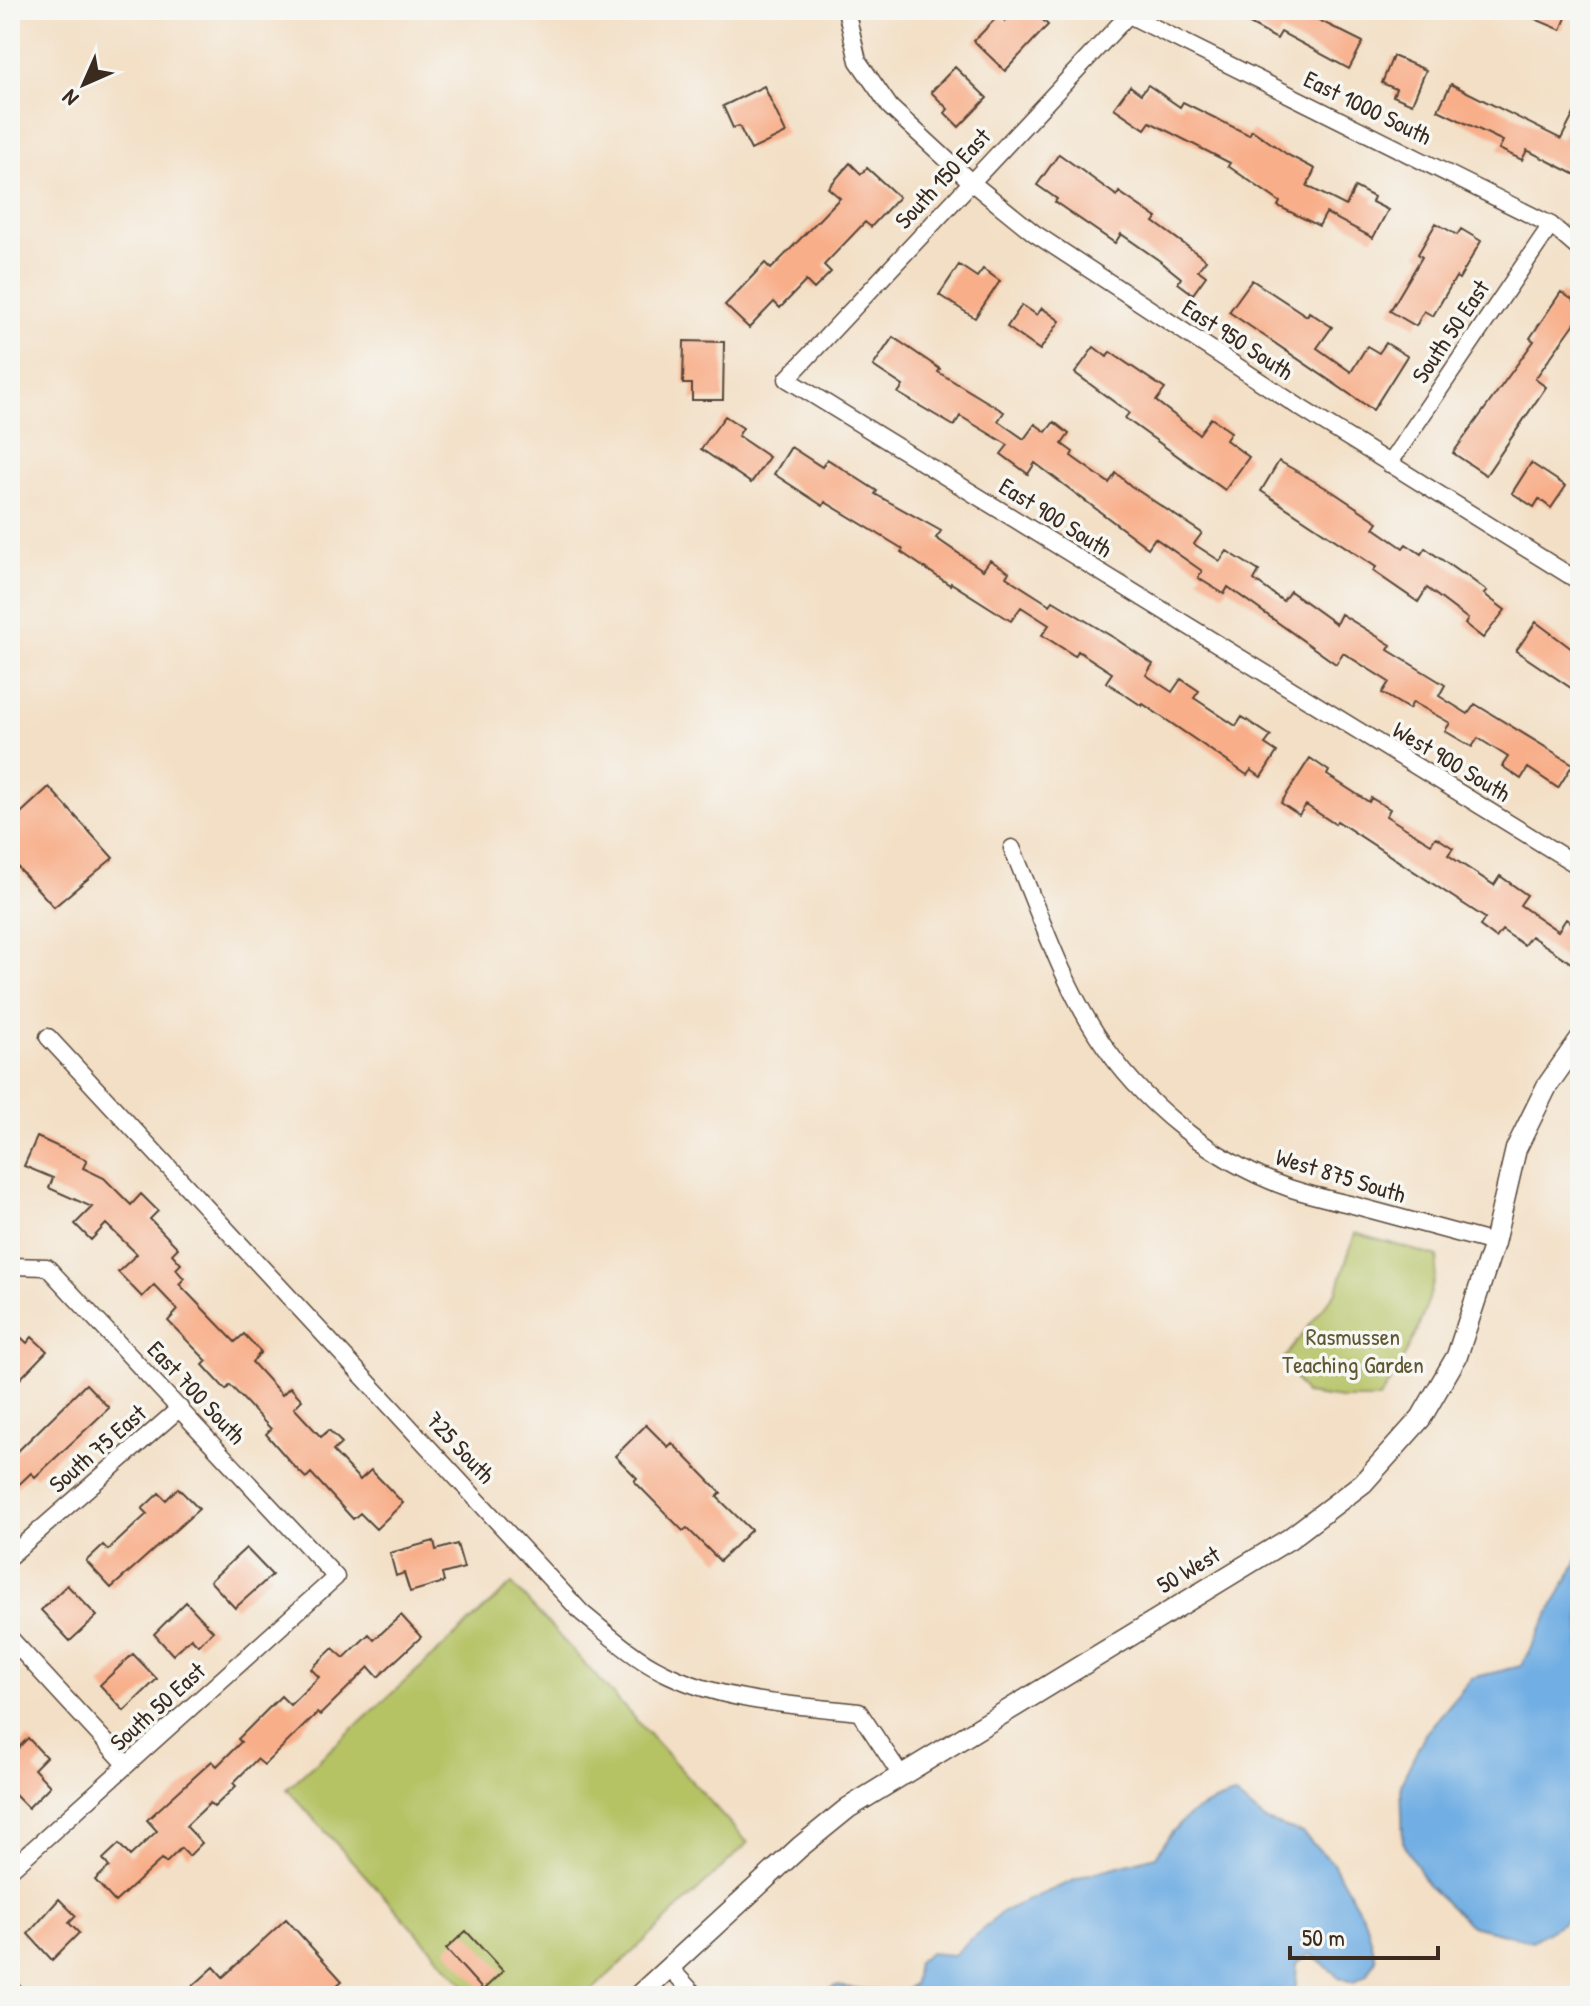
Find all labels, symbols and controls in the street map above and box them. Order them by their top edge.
north arrow [44,44,124,124]
street label: East 1000 South [1299,62,1437,152]
text: N [55,83,85,113]
street label: South 150 East [887,120,997,235]
street label: South 50 East [1404,272,1497,389]
street label: East 950 South [1176,291,1300,387]
street label: East 900 South [993,470,1119,564]
street label: West 900 South [1387,713,1517,809]
street label: West 875 South [1272,1140,1410,1210]
park label: Rasmussen Teaching Garden [1282,1320,1424,1380]
street label: East 700 South [141,1333,253,1451]
street label: South 75 East [42,1396,153,1499]
street label: 725 South [419,1404,503,1490]
street label: 50 West [1151,1537,1226,1600]
street label: South 50 East [102,1654,212,1757]
scale bar [1290,1910,1438,1960]
text: 50 m [1302,1921,1345,1953]

